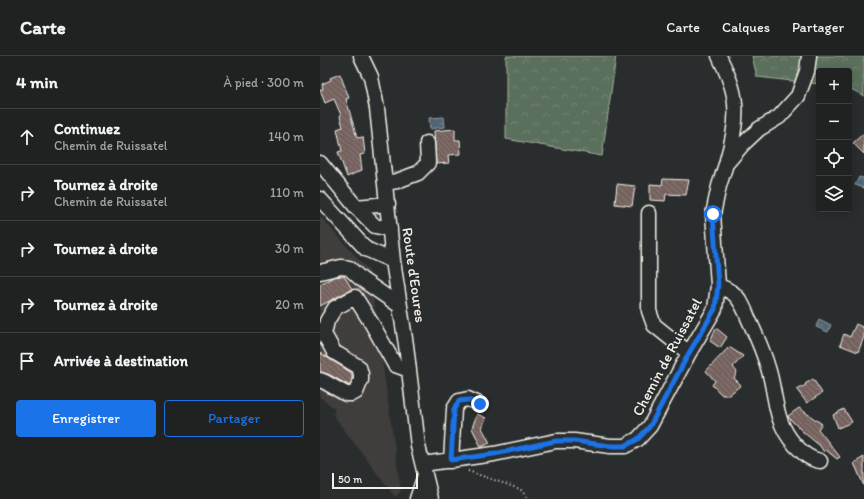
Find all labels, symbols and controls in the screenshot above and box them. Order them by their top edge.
text: Carte [20,16,66,39]
text: Carte [666,19,700,36]
text: Calques [722,19,770,36]
text: Partager [792,19,844,36]
map controls [816,68,852,212]
button: + [816,68,852,104]
text: 4 min [16,72,58,92]
text: À pied · 300 m [223,75,304,90]
button: − [816,104,852,140]
text: Continuez [54,120,120,138]
icon: ahead [16,126,38,148]
text: 140 m [268,129,304,144]
text: Chemin de Ruissatel [54,138,168,153]
button: locate [816,140,852,176]
text: Tournez à droite [54,176,158,194]
button: layers [816,176,852,212]
icon: right [16,182,38,204]
text: 110 m [270,185,304,200]
text: Chemin de Ruissatel [54,194,168,209]
route start [704,205,722,223]
street label: Route d'Eoures [398,226,430,324]
icon: right [16,238,38,260]
text: Tournez à droite [54,240,158,258]
text: 30 m [275,241,304,256]
icon: right [16,294,38,316]
street label: Chemin de Ruissatel [628,294,706,419]
text: Tournez à droite [54,296,158,314]
text: 20 m [275,297,304,312]
icon: arrive [16,350,38,372]
text: Arrivée à destination [54,352,188,370]
route end [471,395,489,413]
button: Enregistrer [16,400,156,437]
button: Partager [164,400,304,437]
scale bar [332,471,418,490]
text: 50 m [338,473,362,486]

